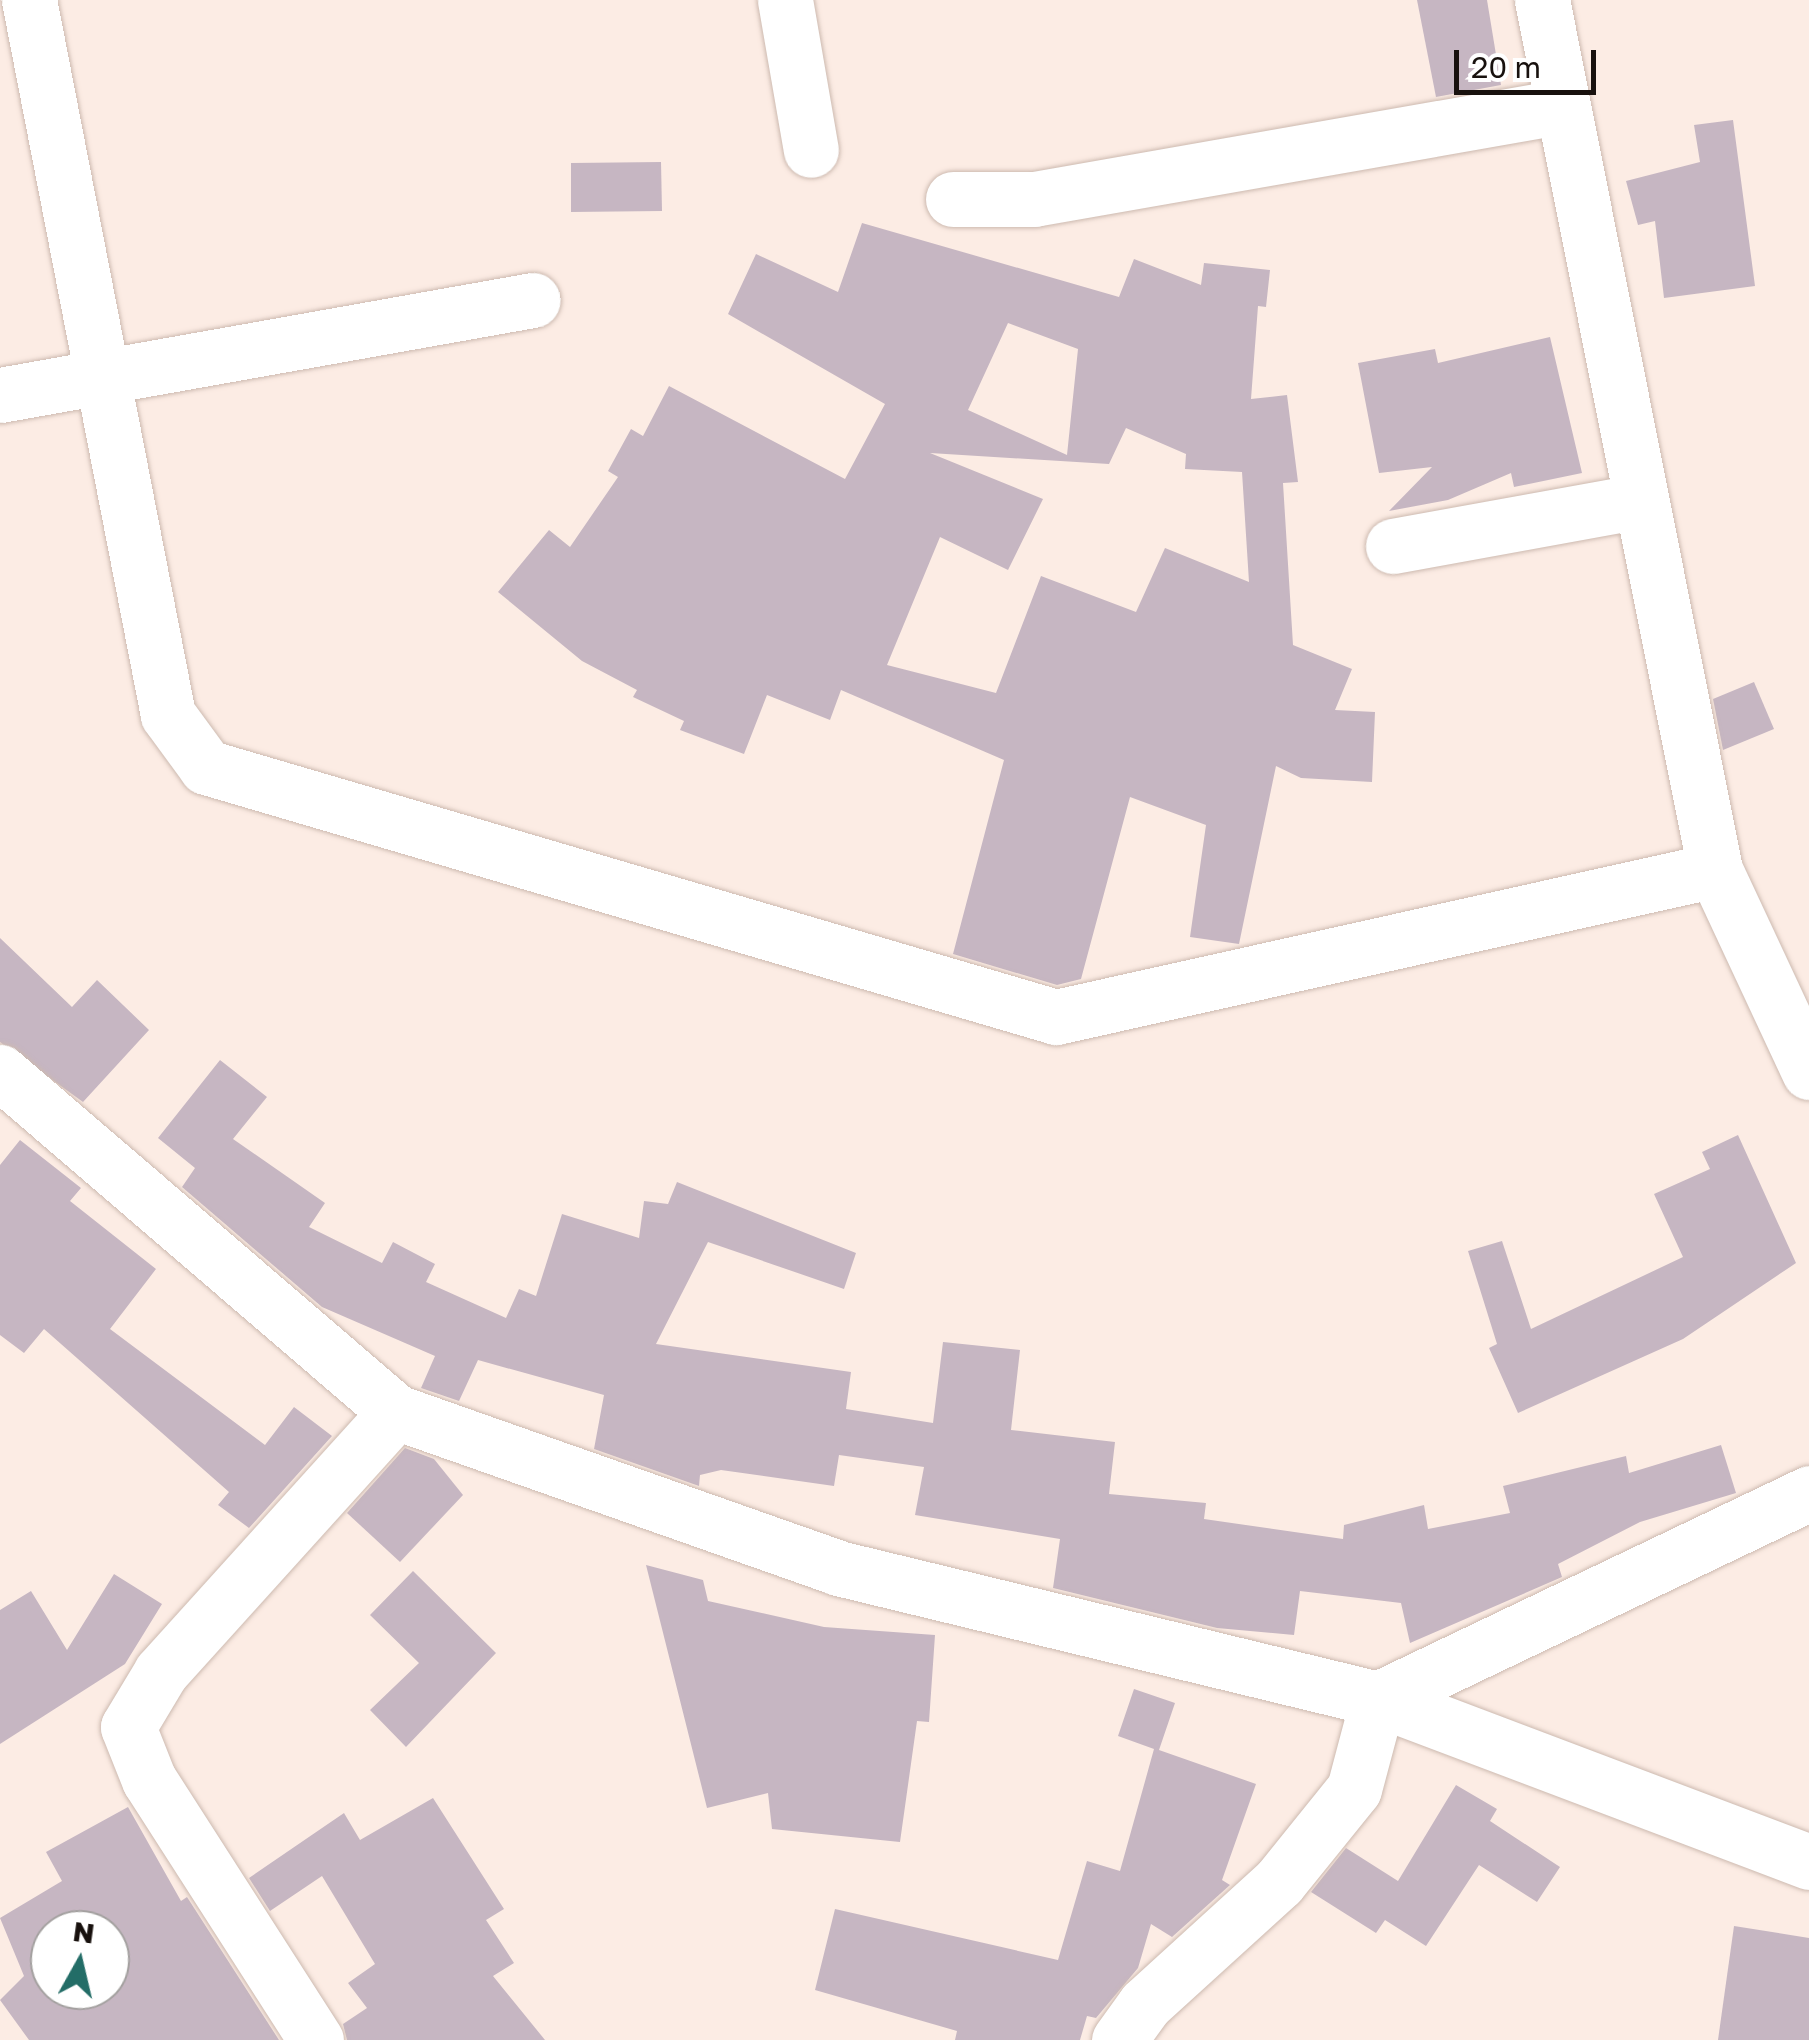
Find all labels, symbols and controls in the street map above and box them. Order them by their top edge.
scale bar [1459,30,1602,92]
text: 20 m [1471,49,1541,85]
north arrow [30,1910,130,2010]
text: N [71,1914,97,1950]

